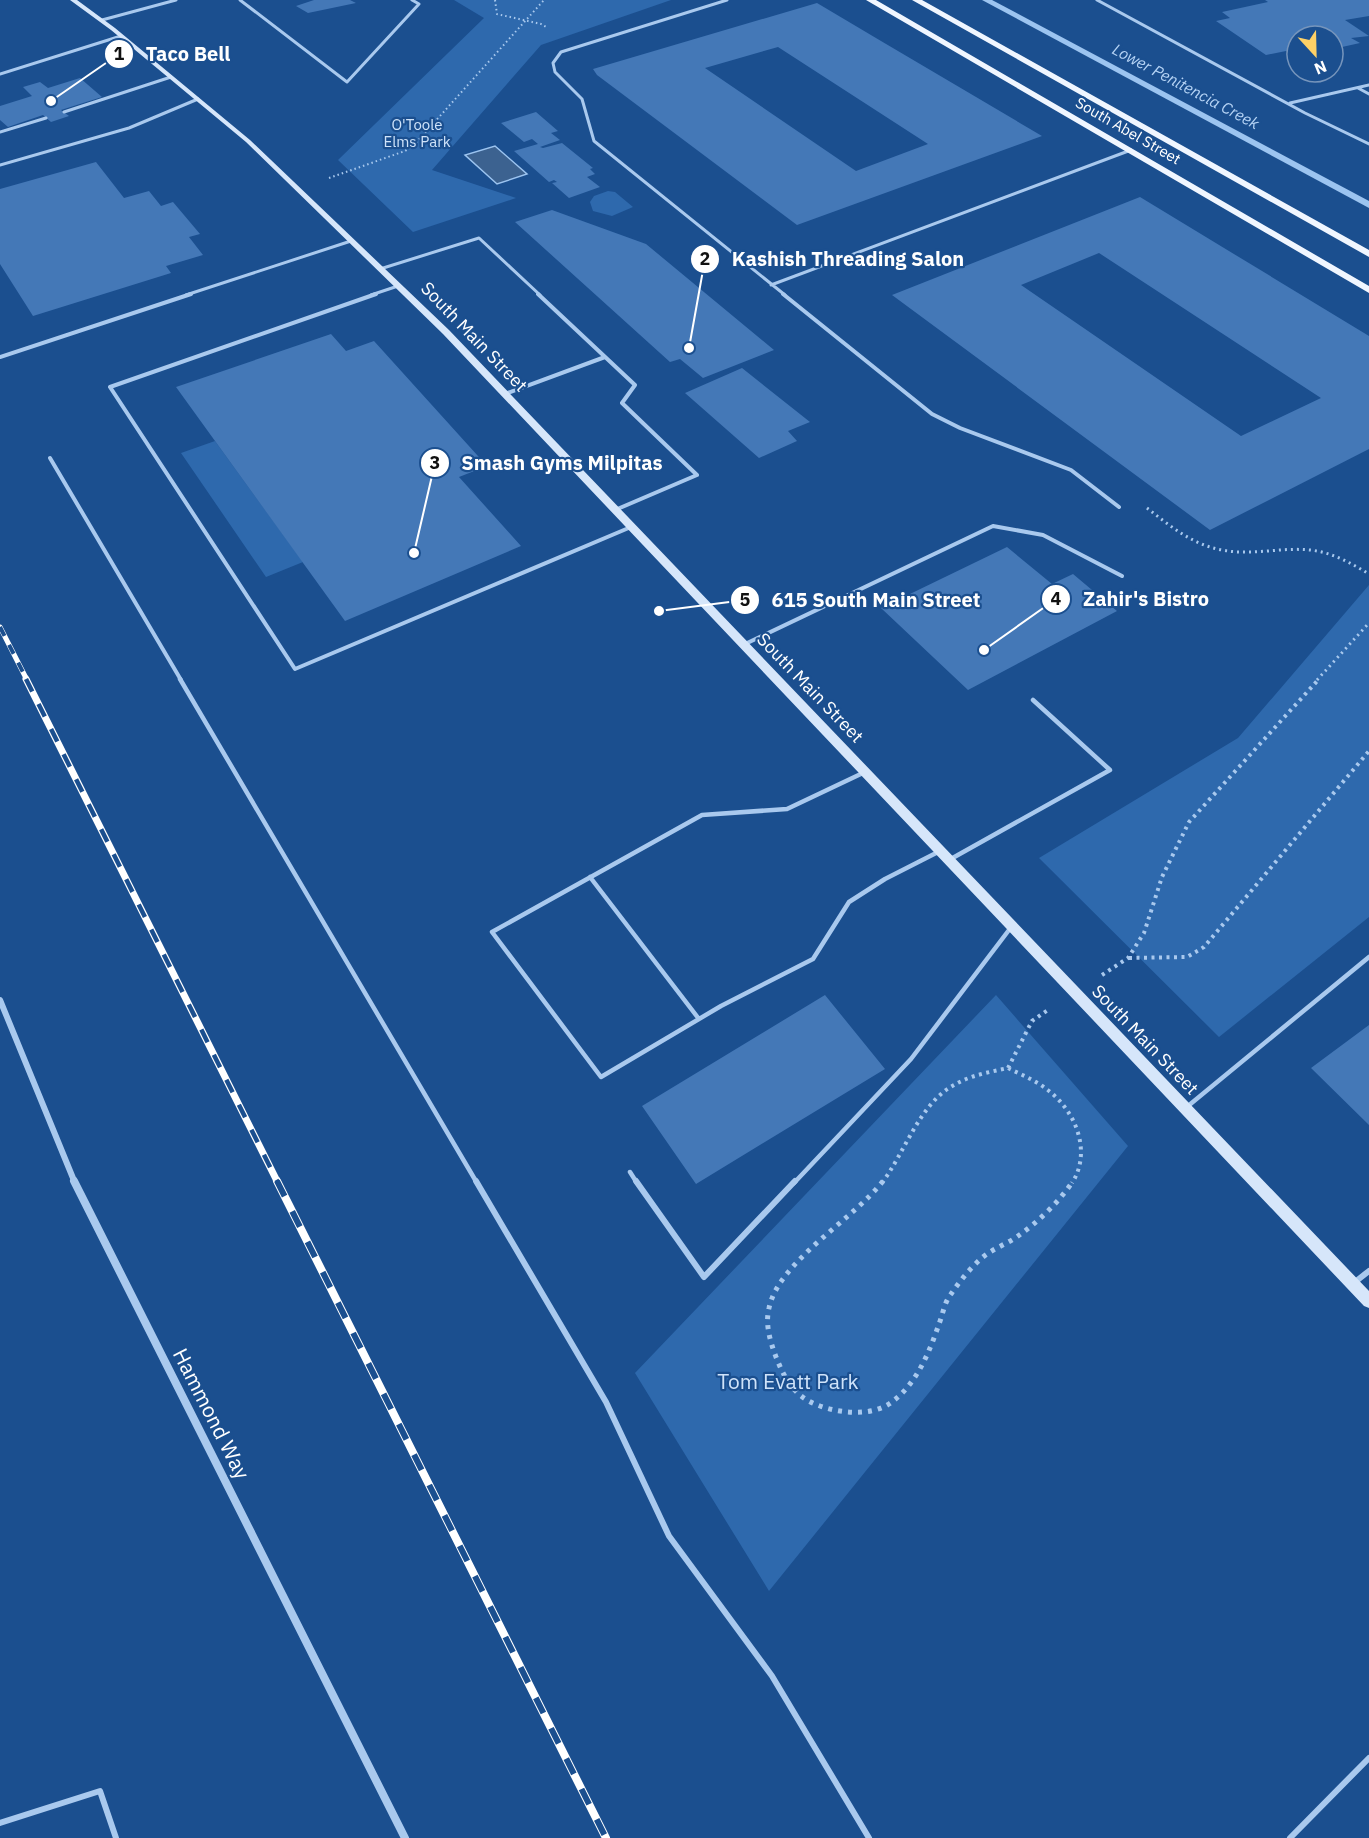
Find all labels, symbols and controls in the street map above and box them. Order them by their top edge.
north arrow [1285,24,1345,84]
callout: Taco Bell [104,35,242,73]
water label: Lower Penitencia Creek [1109,39,1263,133]
text: Taco Bell [146,40,230,67]
text: 1 [114,42,125,65]
text: N [1311,56,1330,79]
street label: South Abel Street [1072,93,1184,168]
park label: O'Toole Elms Park [383,115,451,151]
callout: Kashish Threading Salon [690,240,976,278]
text: Kashish Threading Salon [732,245,964,272]
text: 2 [700,247,710,270]
street label: South Main Street [416,277,533,396]
callout: Smash Gyms Milpitas [420,444,675,482]
text: Smash Gyms Milpitas [461,449,663,476]
text: 3 [430,451,440,474]
callout: Zahir's Bistro [1041,580,1221,618]
callout: 615 South Main Street [730,581,993,619]
text: Zahir's Bistro [1083,585,1209,612]
text: 615 South Main Street [772,586,980,613]
text: 4 [1051,587,1062,610]
text: 5 [740,588,751,611]
street label: South Main Street [752,628,869,747]
street label: South Main Street [1087,980,1204,1099]
street label: Hammond Way [167,1343,257,1484]
park label: Tom Evatt Park [717,1367,859,1395]

